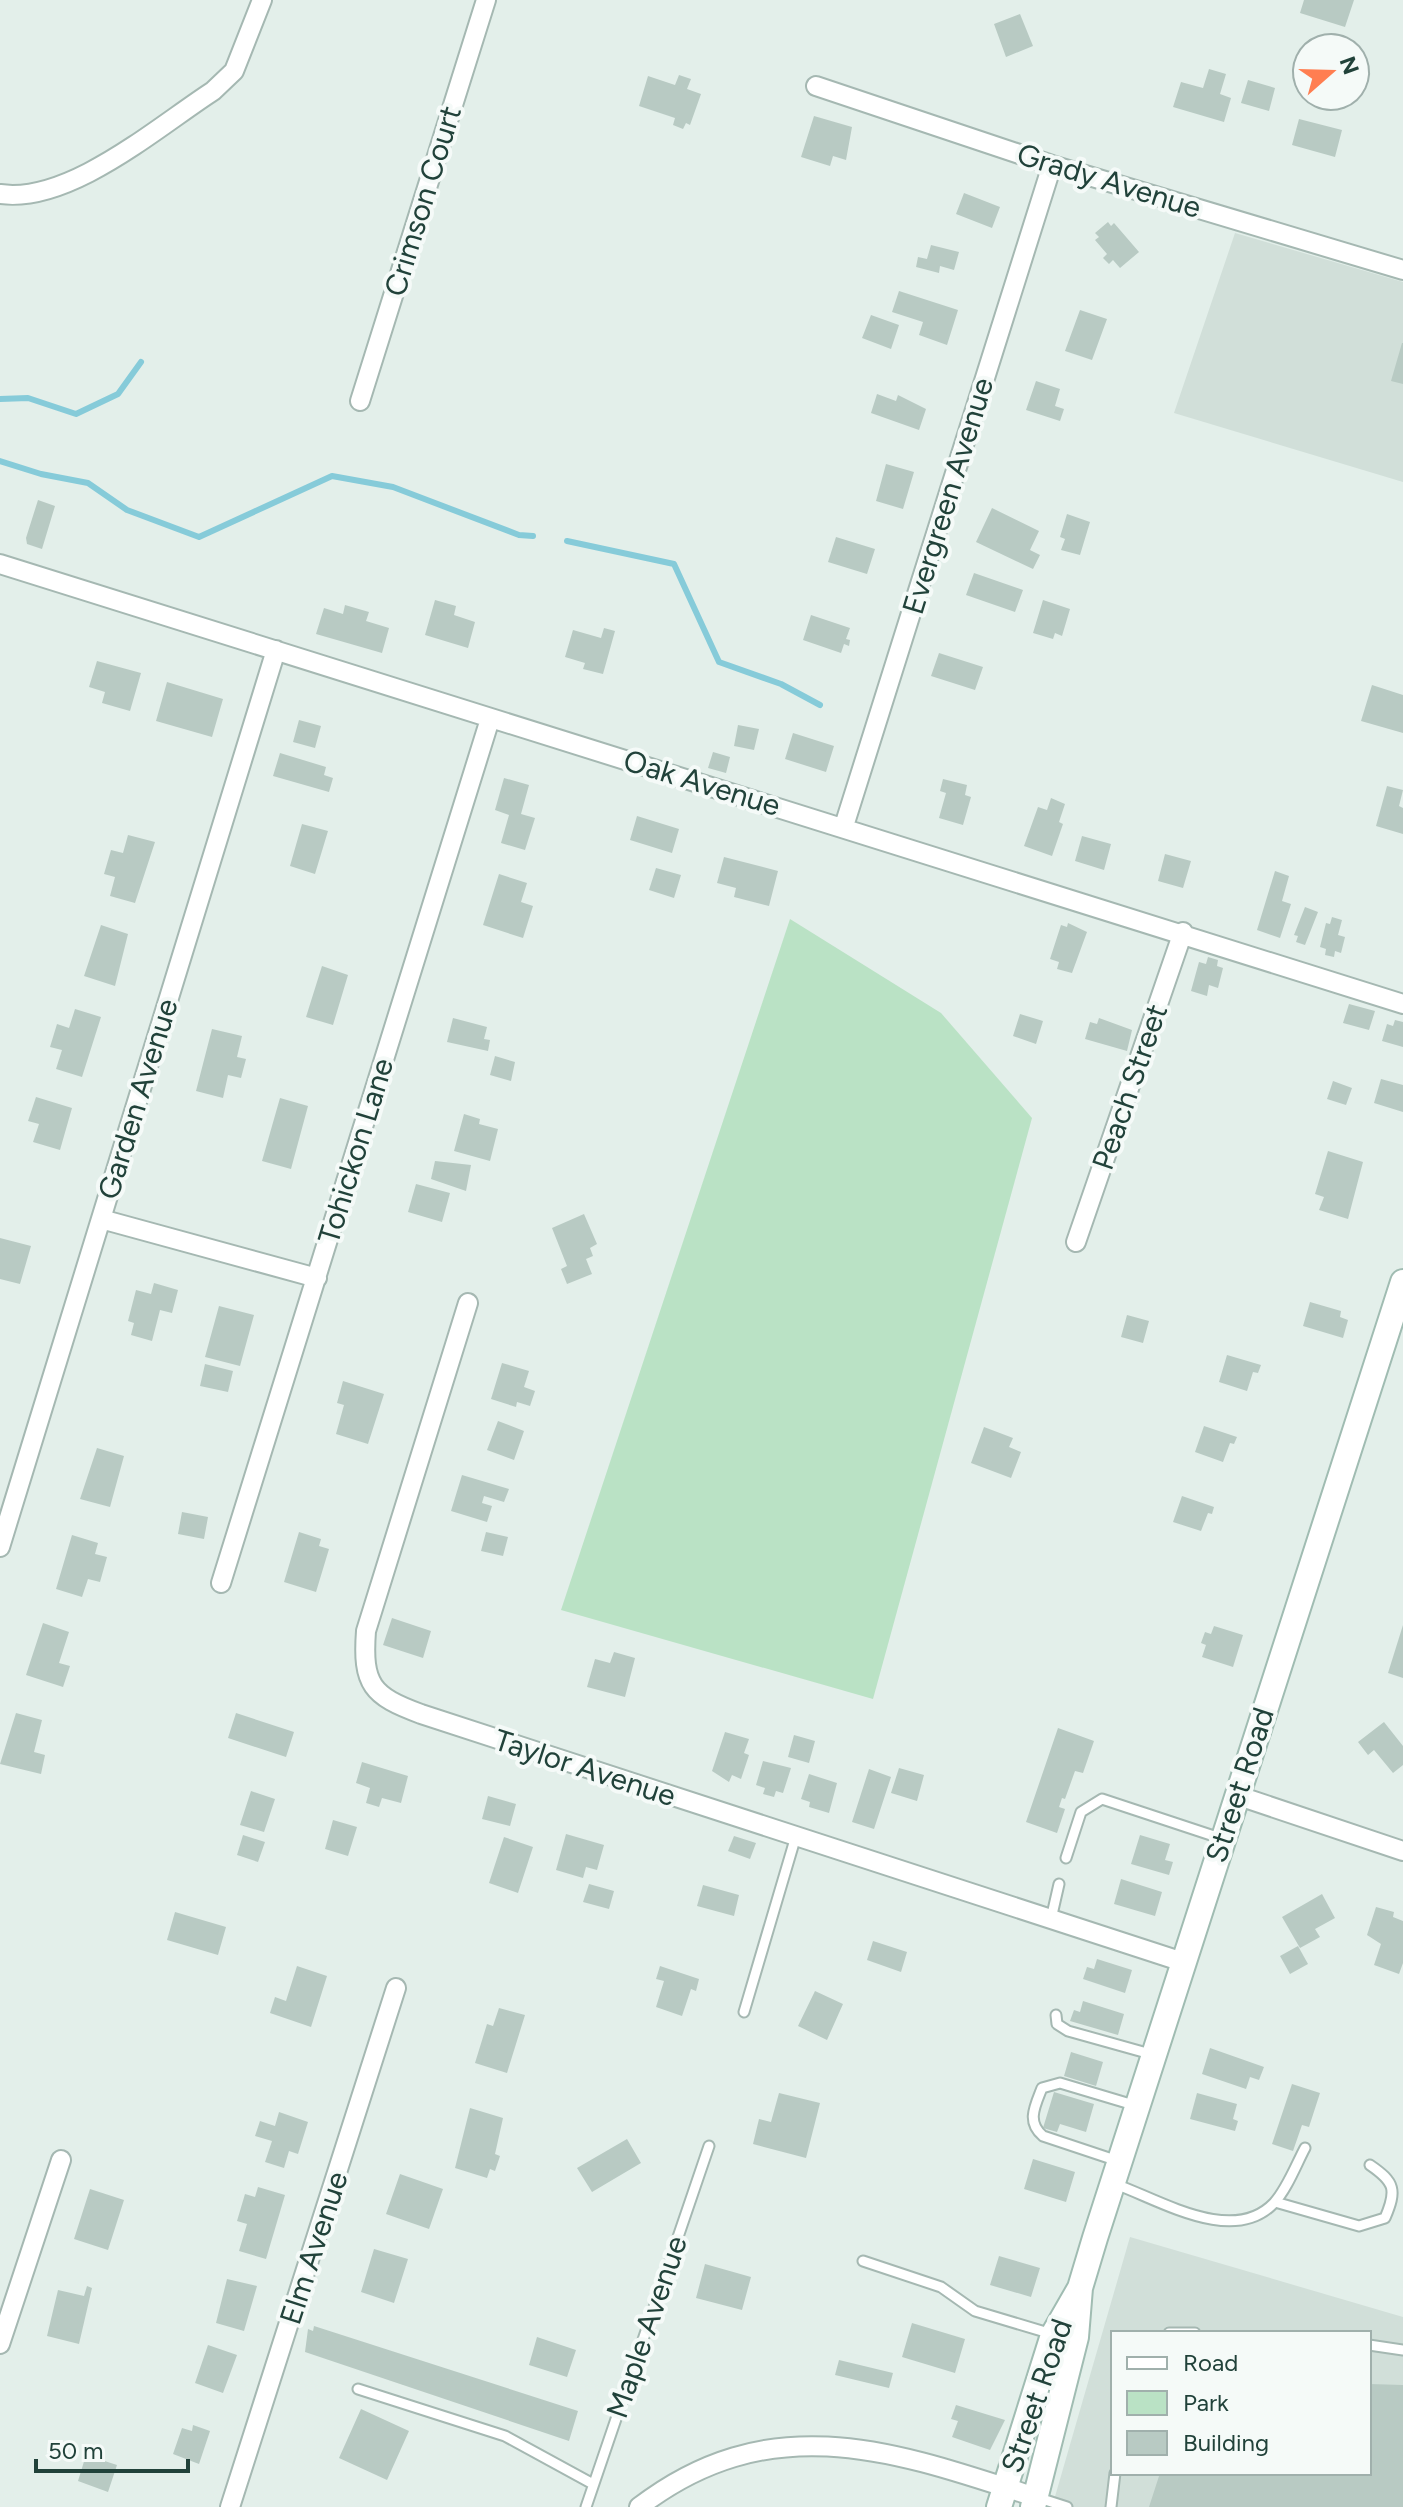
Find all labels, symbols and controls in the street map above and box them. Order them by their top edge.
north arrow [1291,32,1371,112]
text: N [1334,53,1365,78]
street label: Crimson Court [376,101,469,300]
street label: Grady Avenue [1013,135,1206,226]
street label: Evergreen Avenue [894,373,1001,619]
street label: Oak Avenue [619,741,785,824]
street label: Garden Avenue [89,994,186,1204]
street label: Peach Street [1084,999,1175,1175]
street label: Tohickon Lane [310,1054,401,1248]
street label: Street Road [1197,1703,1282,1867]
street label: Taylor Avenue [490,1721,681,1814]
street label: Elm Avenue [271,2167,356,2329]
street label: Maple Avenue [598,2231,695,2423]
street label: Street Road [993,2314,1080,2478]
legend [1111,2331,1371,2475]
text: Road [1183,2348,1238,2377]
text: Park [1183,2388,1229,2417]
scale bar [36,2423,188,2473]
text: Building [1183,2428,1269,2457]
text: 50 m [48,2436,104,2465]

